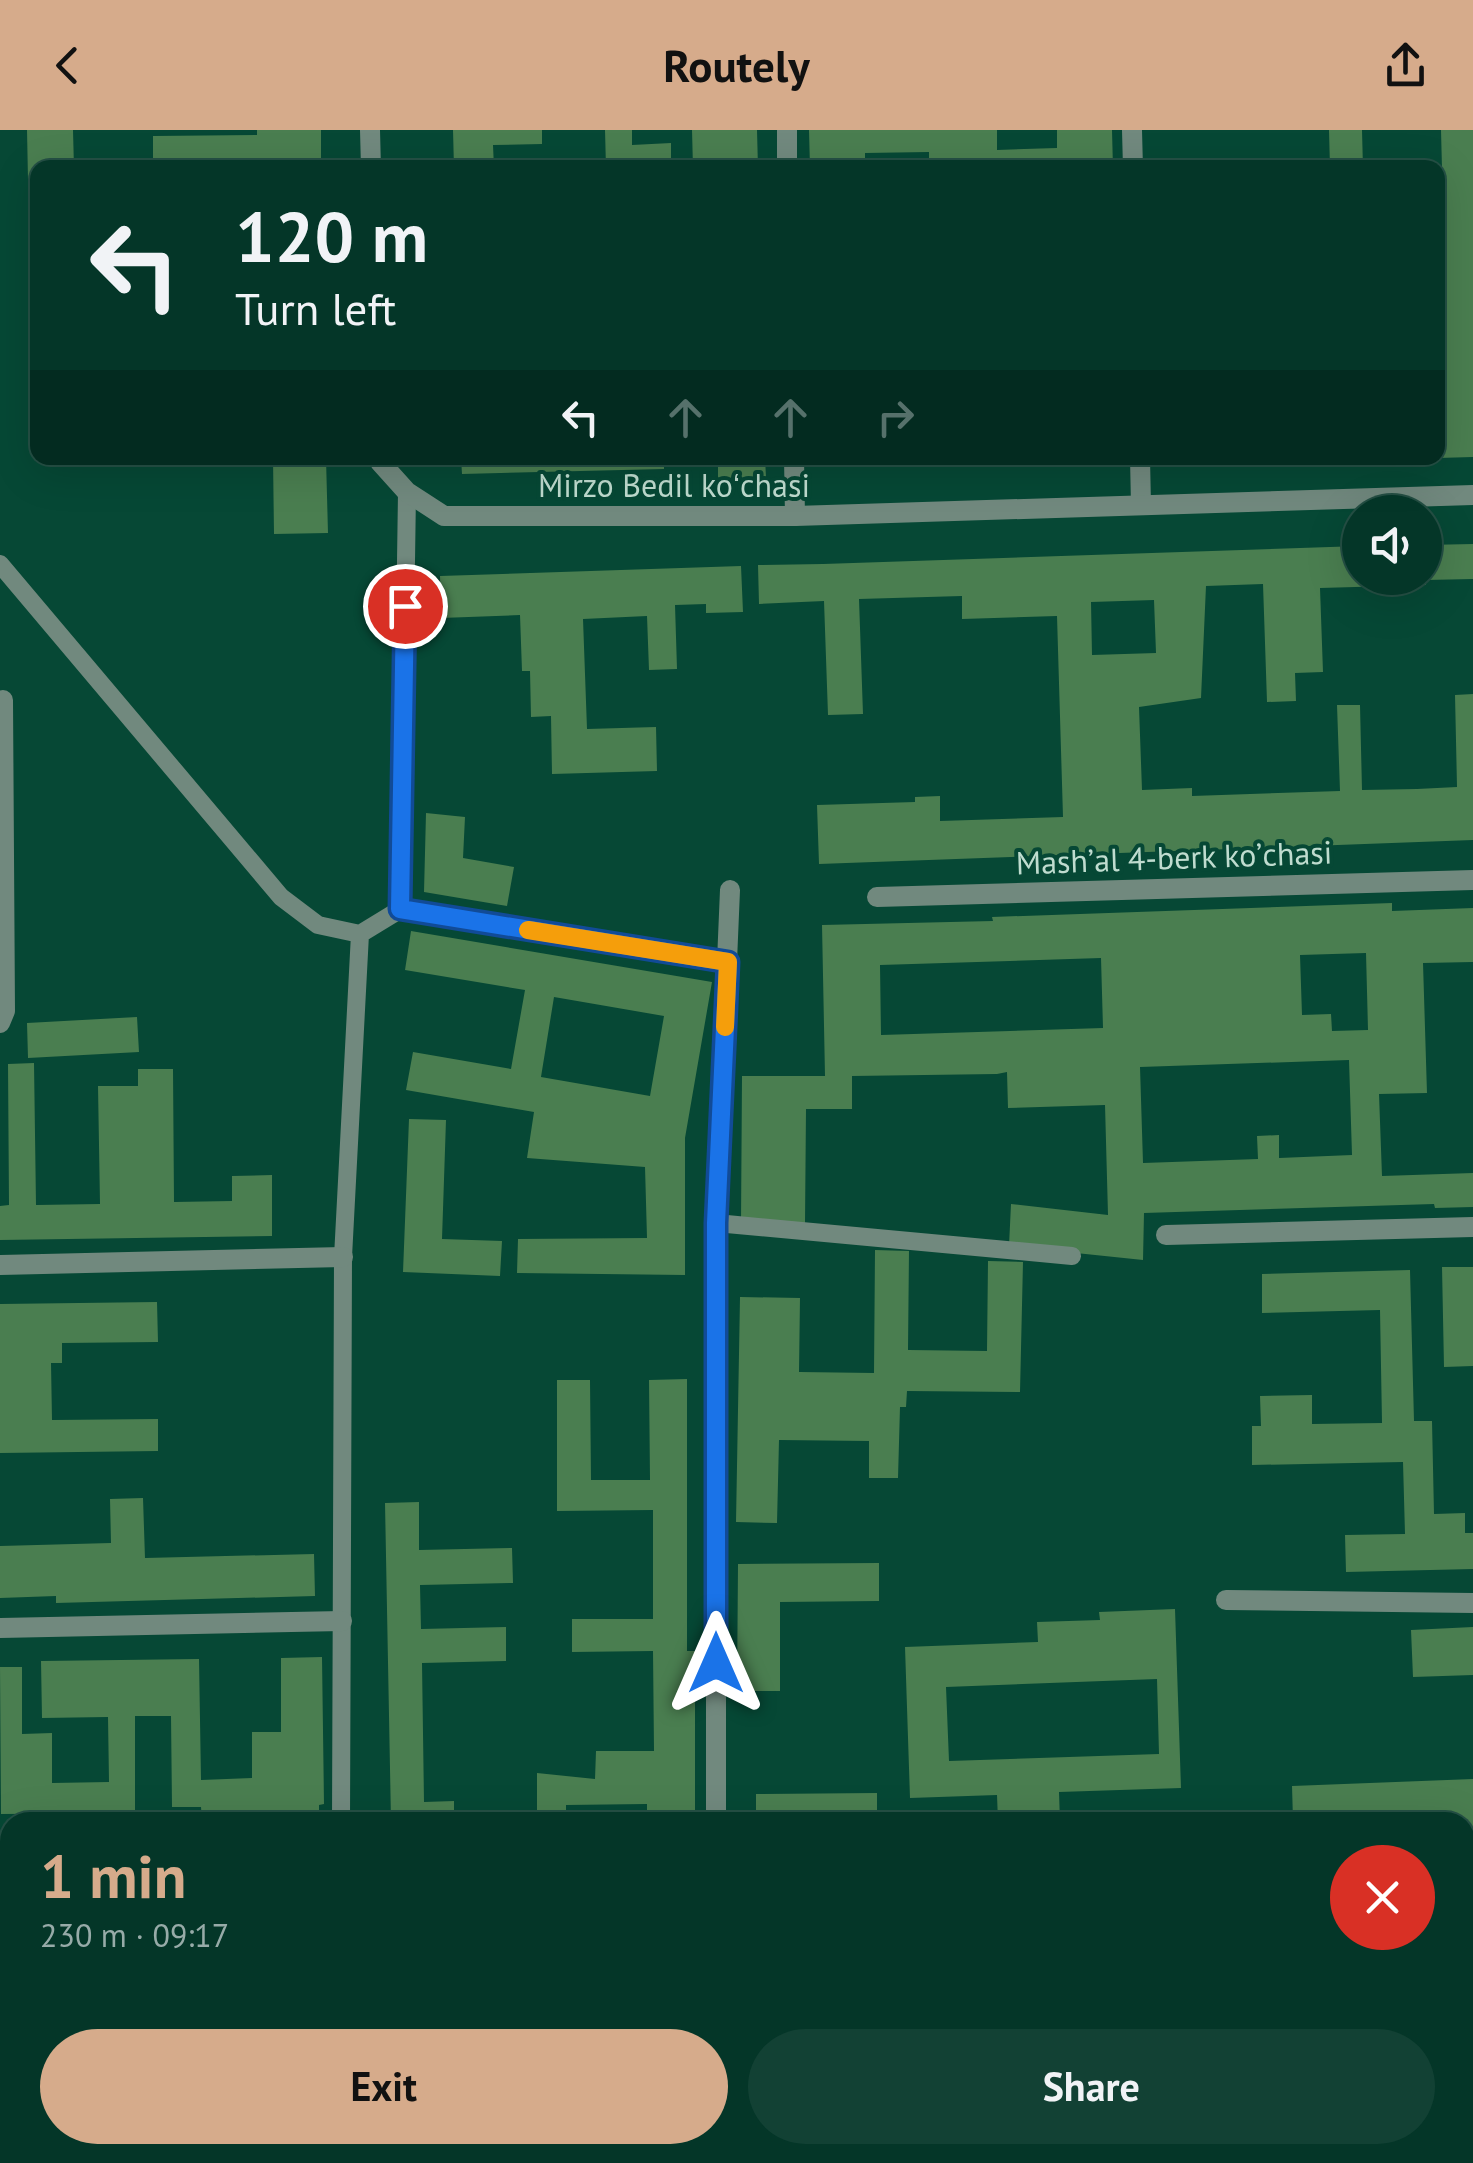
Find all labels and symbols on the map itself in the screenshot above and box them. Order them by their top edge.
street label: Mirzo Bedil koʻchasi [538,464,810,506]
pin [363,564,448,649]
street label: Mashʼal 4-berk koʼchasi [1015,830,1333,884]
position arrow [664,1611,768,1715]

